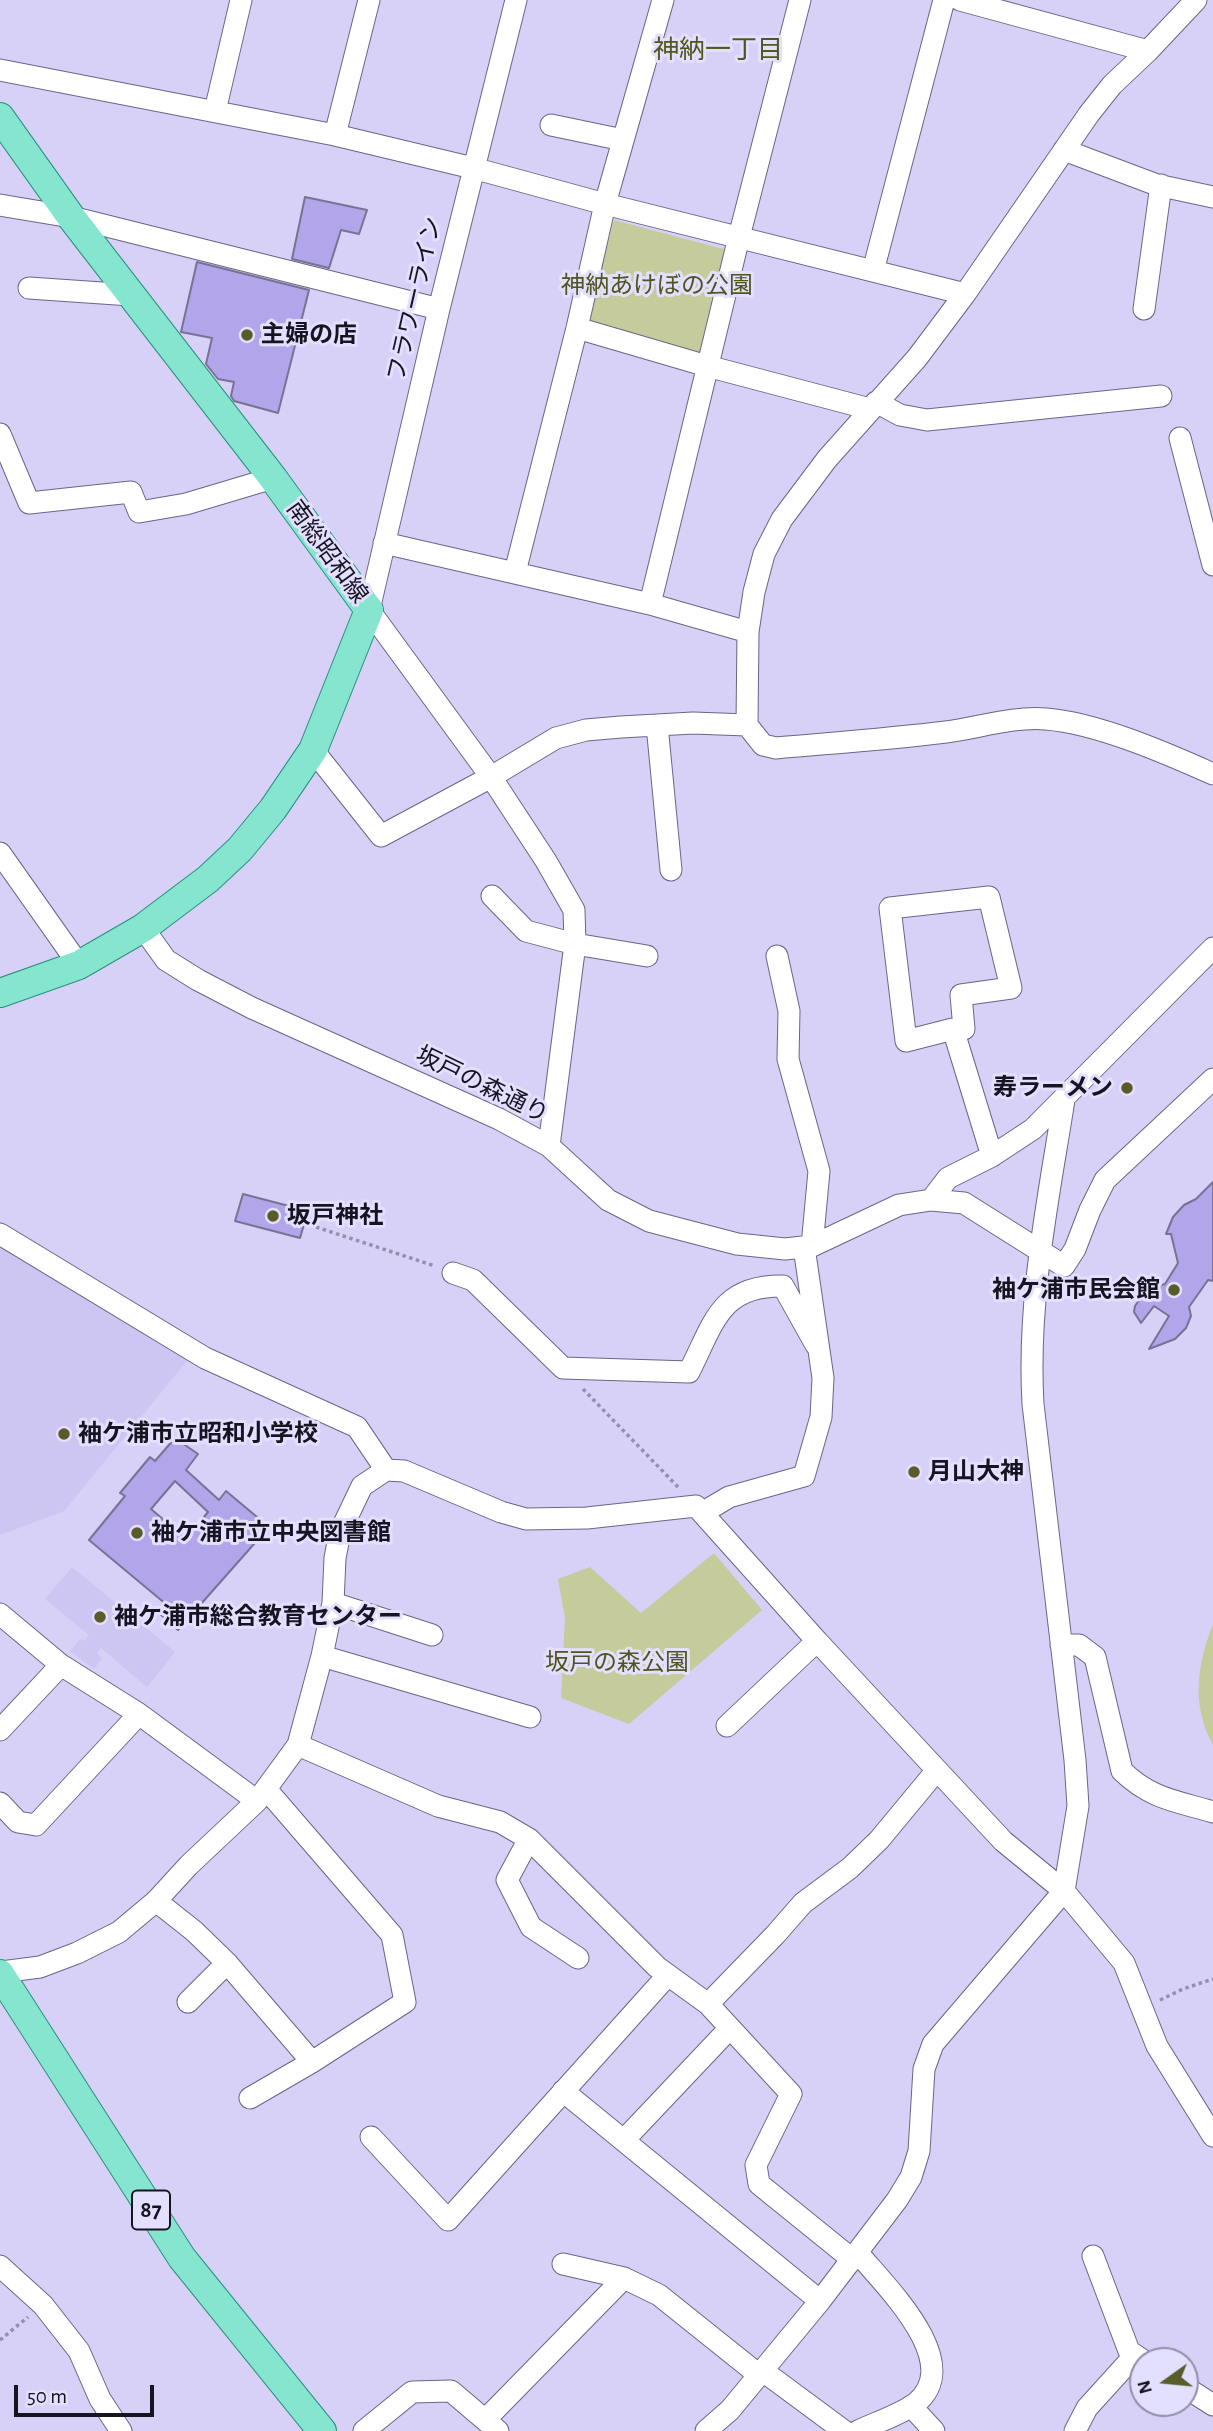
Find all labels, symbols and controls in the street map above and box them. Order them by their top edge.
district label: 神納一丁目 [653,34,783,66]
street label: フラワーライン [382,214,448,384]
park label: 神納あけぼの公園 [561,272,753,300]
place label: 主婦の店 [261,321,357,349]
marker: 主婦の店 [239,327,255,343]
street label: 南総昭和線 [280,495,374,609]
street label: 坂戸の森通り [411,1040,553,1130]
place label: 寿ラーメン [993,1074,1113,1102]
marker: 寿ラーメン [1119,1080,1135,1096]
place label: 坂戸神社 [287,1202,383,1230]
marker: 坂戸神社 [265,1208,281,1224]
place label: 袖ケ浦市民会館 [992,1276,1160,1304]
marker: 袖ケ浦市民会館 [1166,1282,1182,1298]
place label: 袖ケ浦市立昭和小学校 [78,1420,318,1448]
marker: 袖ケ浦市立昭和小学校 [56,1426,72,1442]
place label: 月山大神 [928,1458,1024,1486]
marker: 月山大神 [906,1464,922,1480]
place label: 袖ケ浦市立中央図書館 [151,1519,391,1547]
marker: 袖ケ浦市立中央図書館 [129,1525,145,1541]
place label: 袖ケ浦市総合教育センター [114,1603,402,1631]
marker: 袖ケ浦市総合教育センター [92,1609,108,1625]
park label: 坂戸の森公園 [545,1649,689,1677]
road number: 87 [132,2190,170,2230]
north arrow [1129,2347,1199,2417]
scale bar [18,2372,158,2416]
text: N [1134,2378,1156,2396]
text: 50 m [27,2386,67,2407]

